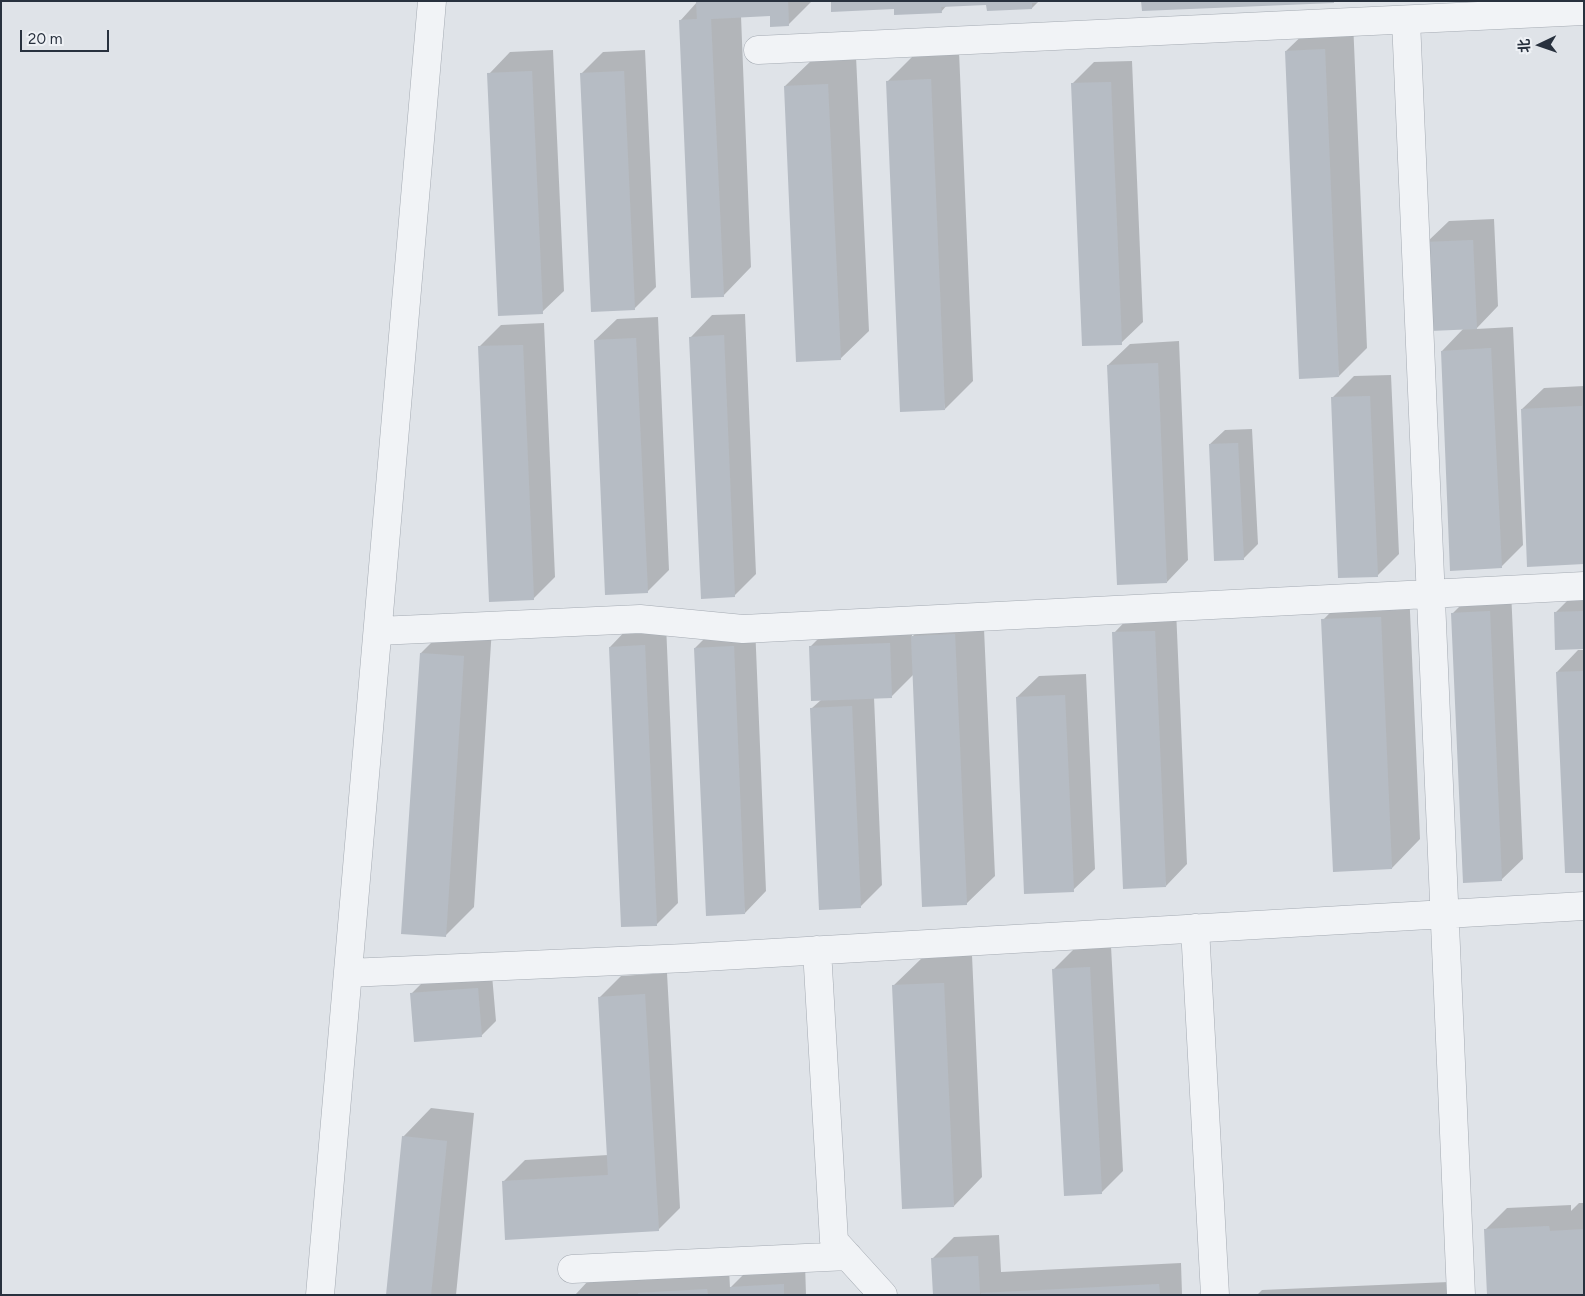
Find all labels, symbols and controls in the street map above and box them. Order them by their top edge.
scale bar [22,20,111,52]
north arrow [1515,20,1565,70]
text: 20 m [28,30,62,48]
text: 北 [1516,38,1533,53]

